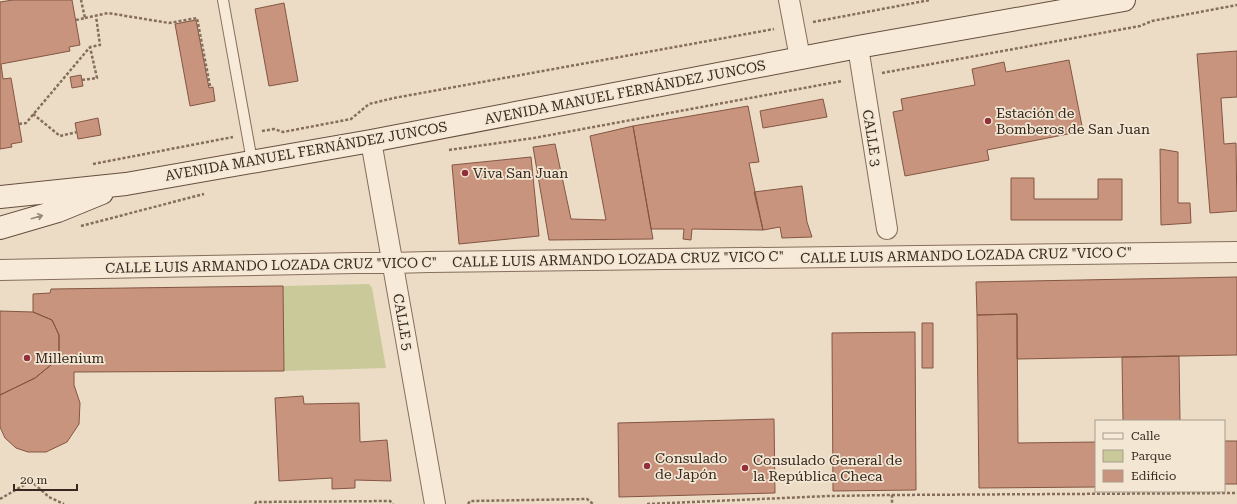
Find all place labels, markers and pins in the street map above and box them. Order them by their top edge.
place label: Estación de Bomberos de San Juan [996,105,1150,137]
marker: Estación de Bomberos de San Juan [983,116,993,126]
place label: Viva San Juan [473,165,568,181]
marker: Viva San Juan [460,168,470,178]
place label: Millenium [35,350,104,366]
marker: Millenium [22,353,32,363]
place label: Consulado de Japón [655,450,727,482]
place label: Consulado General de la República Checa [753,452,903,484]
marker: Consulado de Japón [642,461,652,471]
marker: Consulado General de la República Checa [740,463,750,473]

